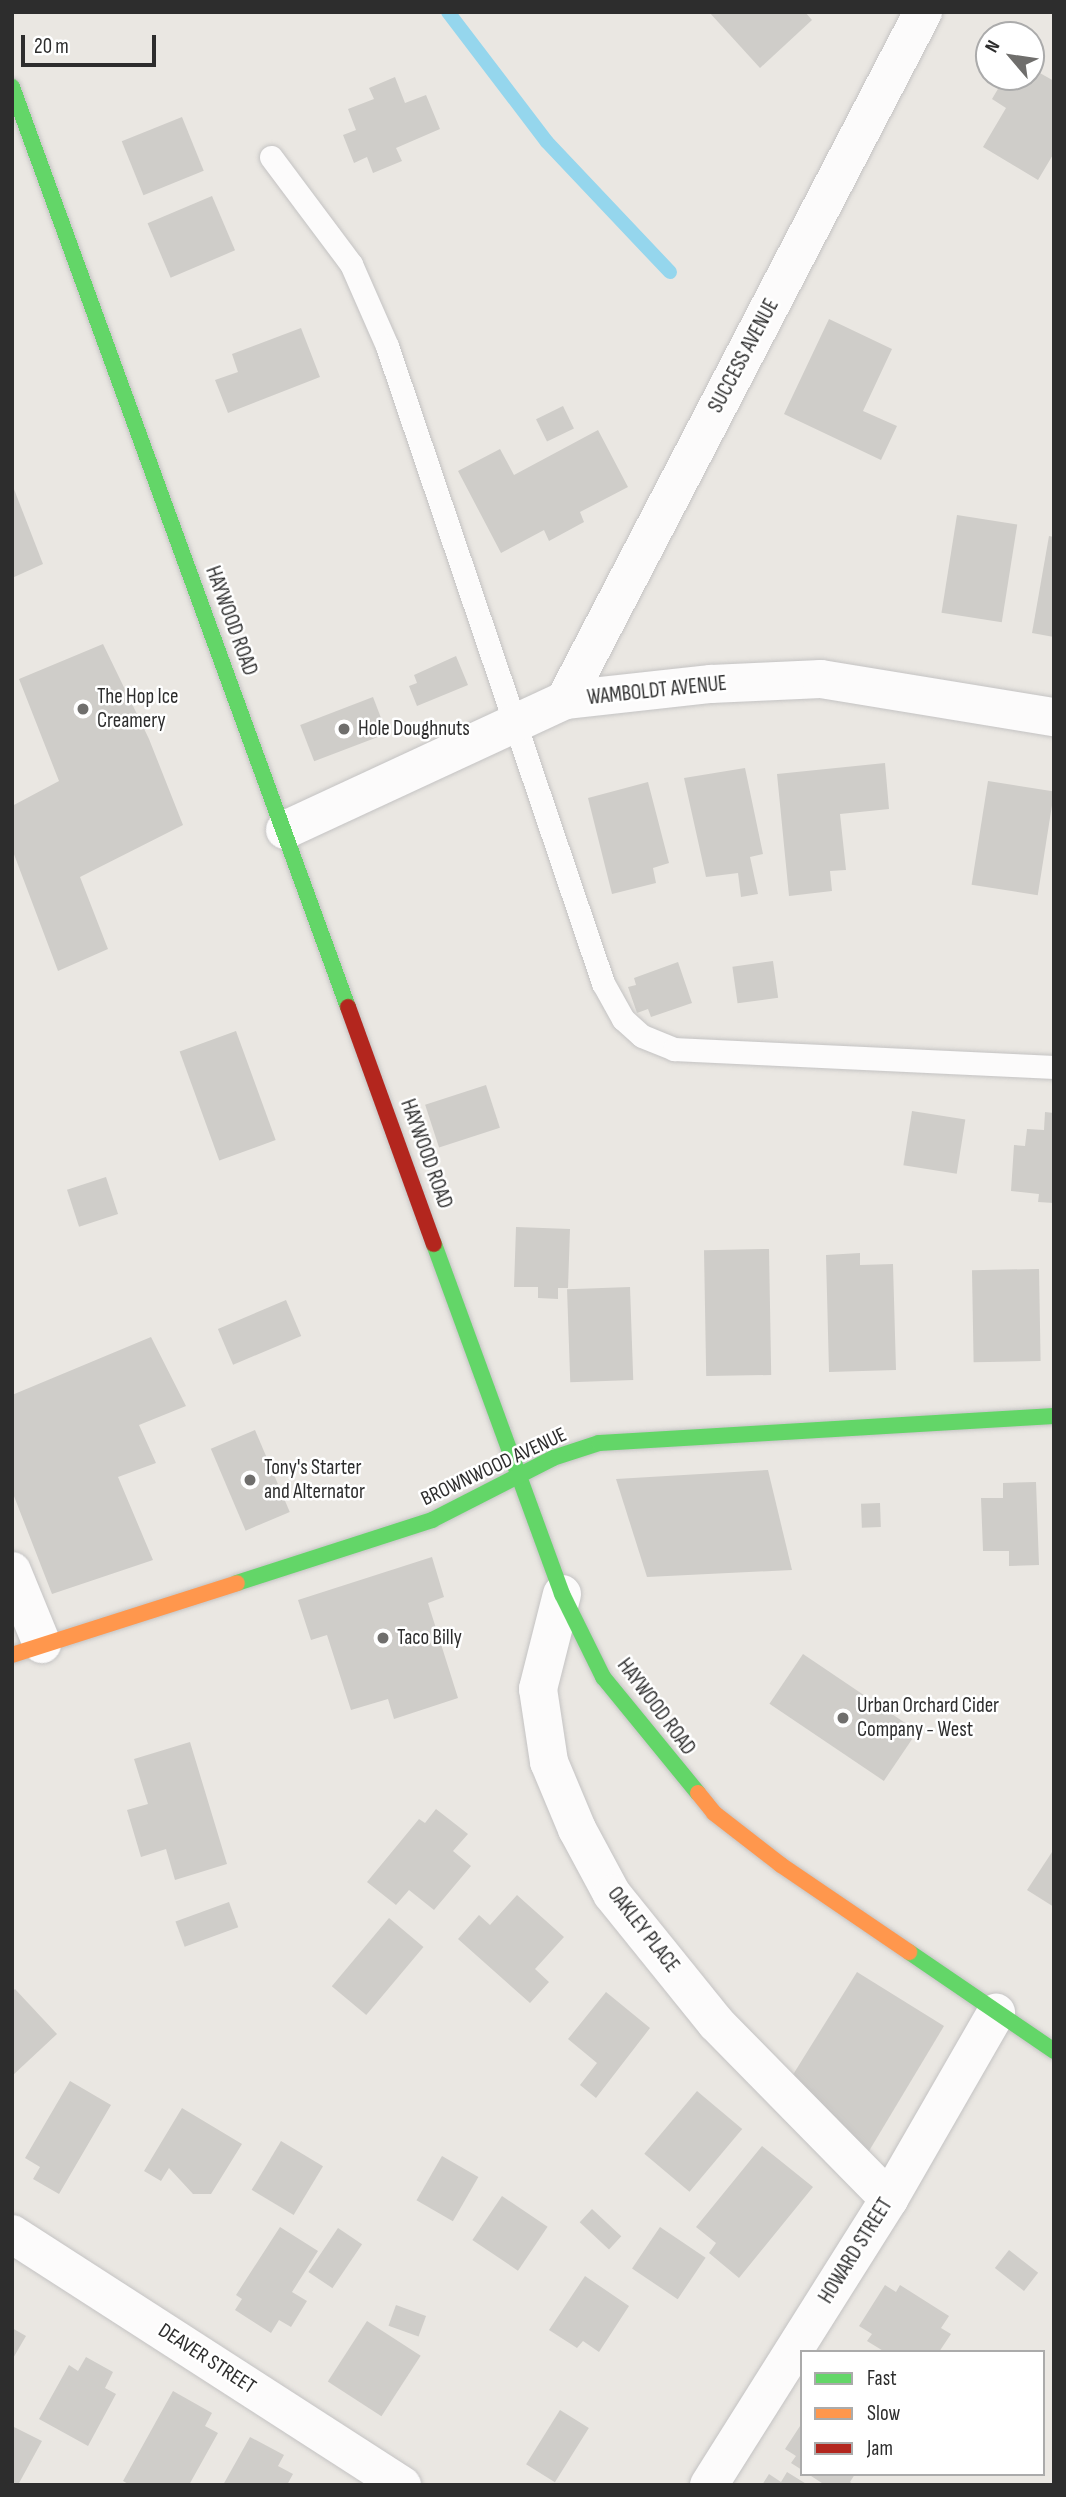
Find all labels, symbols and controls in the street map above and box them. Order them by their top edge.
scale bar [24,21,159,65]
north arrow [975,21,1045,91]
text: 20 m [34,34,69,59]
text: N [980,37,1005,57]
street label: SUCCESS AVENUE [703,295,785,417]
street label: HAYWOOD ROAD [200,563,262,679]
street label: WAMBOLDT AVENUE [586,671,728,711]
place label: The Hop Ice Creamery [97,684,179,734]
marker: The Hop Ice Creamery [75,701,91,717]
place label: Hole Doughnuts [358,716,470,742]
marker: Hole Doughnuts [336,721,352,737]
street label: HAYWOOD ROAD [395,1096,457,1212]
street label: BROWNWOOD AVENUE [417,1422,571,1512]
place label: Tony's Starter and Alternator [264,1455,365,1505]
marker: Tony's Starter and Alternator [242,1472,258,1488]
place label: Taco Billy [397,1625,462,1651]
marker: Taco Billy [375,1630,391,1646]
street label: HAYWOOD ROAD [611,1654,701,1760]
place label: Urban Orchard Cider Company - West [857,1693,999,1743]
marker: Urban Orchard Cider Company - West [835,1710,851,1726]
street label: OAKLEY PLACE [602,1882,684,1978]
street label: HOWARD STREET [814,2194,898,2308]
street label: DEAVER STREET [153,2318,261,2400]
legend [800,2350,1045,2476]
text: Fast [867,2366,897,2391]
text: Slow [867,2401,900,2426]
text: Jam [867,2436,893,2461]

